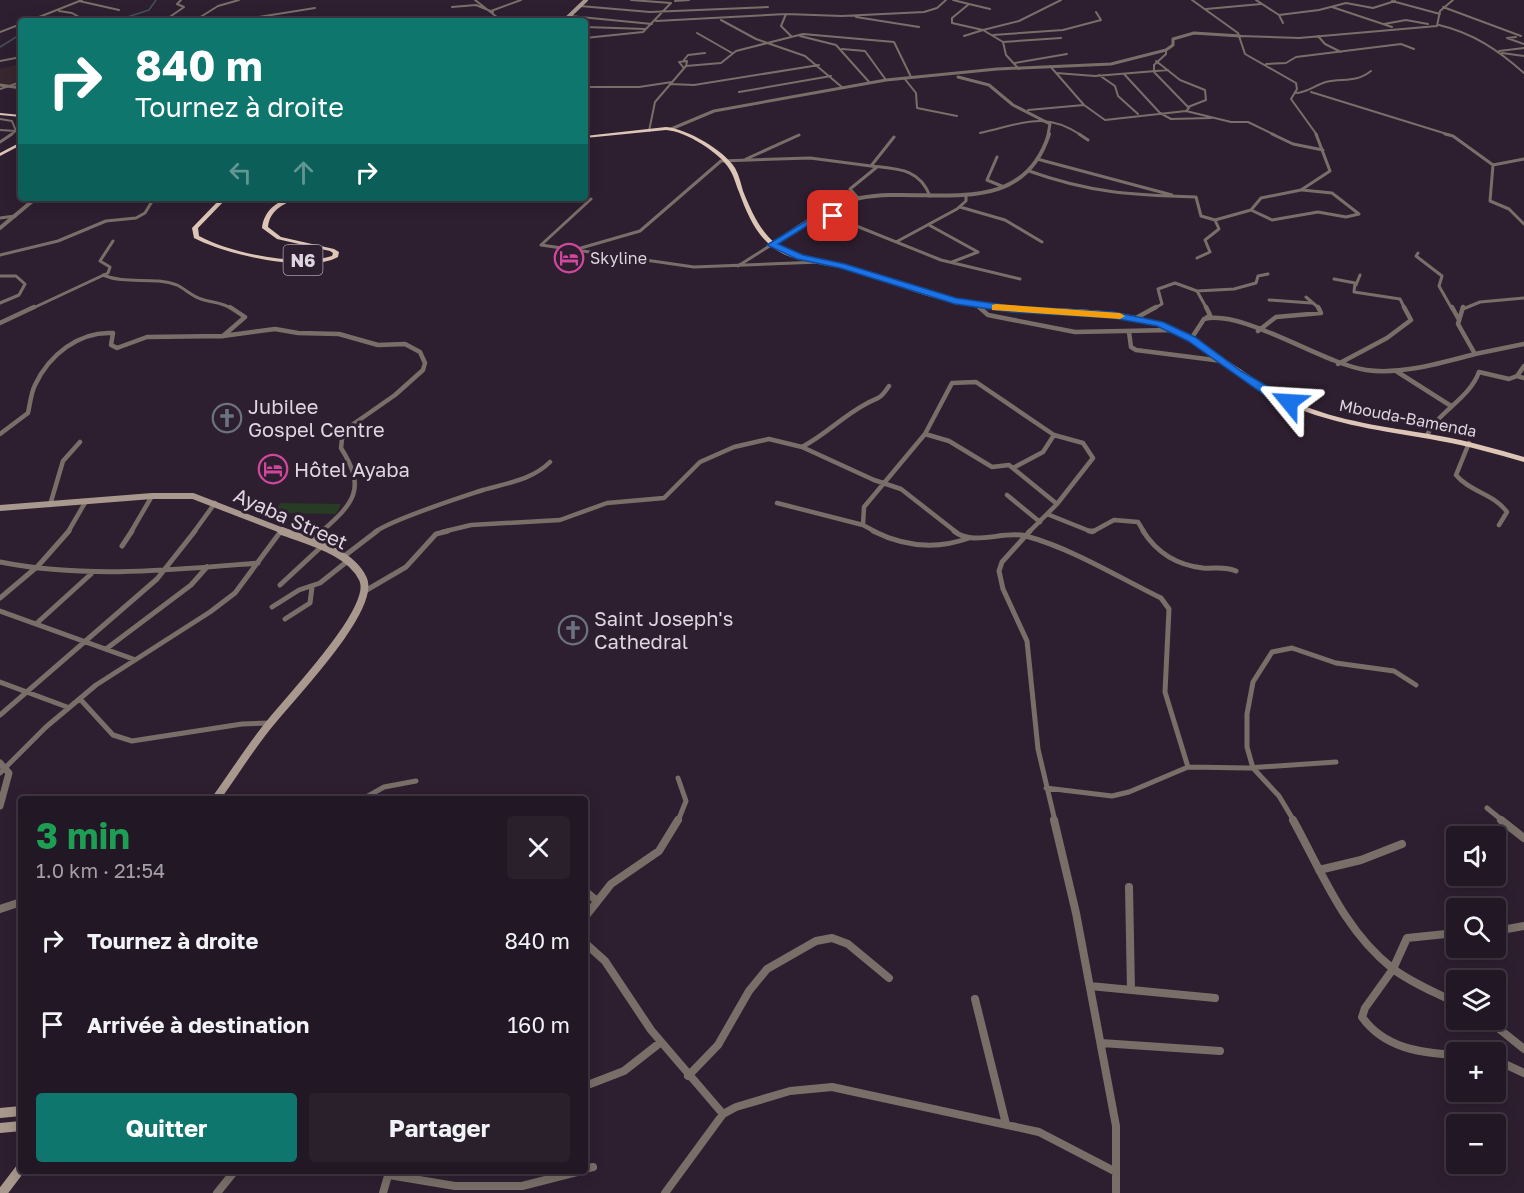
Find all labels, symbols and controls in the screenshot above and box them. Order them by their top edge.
text: 840 m [135,40,263,90]
icon: right [36,42,114,120]
text: Tournez à droite [135,91,344,123]
icon: left [224,156,257,189]
icon: ahead [287,156,320,189]
icon: right [350,156,383,189]
pin [807,190,858,241]
icon: arrive [816,199,849,232]
hotel icon: Skyline [553,242,585,274]
road number: N6 [284,245,322,275]
place label: Skyline [590,248,647,268]
position arrow [1257,370,1321,434]
place label: Jubilee Gospel Centre [248,394,385,441]
street label: Mbouda-Bamenda [1337,395,1479,441]
church icon: Jubilee Gospel Centre [211,402,243,434]
hotel icon: Hôtel Ayaba [257,453,289,485]
place label: Hôtel Ayaba [294,457,410,481]
street label: Ayaba Street [230,482,352,554]
place label: Saint Joseph's Cathedral [594,606,733,653]
church icon: Saint Joseph's Cathedral [557,614,589,646]
text: 3 min [36,814,130,857]
button: close [507,816,570,879]
map controls [1446,826,1506,1174]
button: sound [1446,826,1506,886]
text: 1.0 km · 21:54 [36,858,165,882]
button: search [1446,898,1506,958]
icon: right [36,924,69,957]
text: Tournez à droite [87,927,258,954]
text: 840 m [505,927,570,954]
button: layers [1446,970,1506,1030]
icon: arrive [36,1008,69,1041]
text: Arrivée à destination [87,1011,309,1038]
text: 160 m [507,1011,570,1038]
button: + [1446,1042,1506,1102]
button: Quitter [36,1093,297,1162]
button: Partager [309,1093,570,1162]
button: − [1446,1114,1506,1174]

